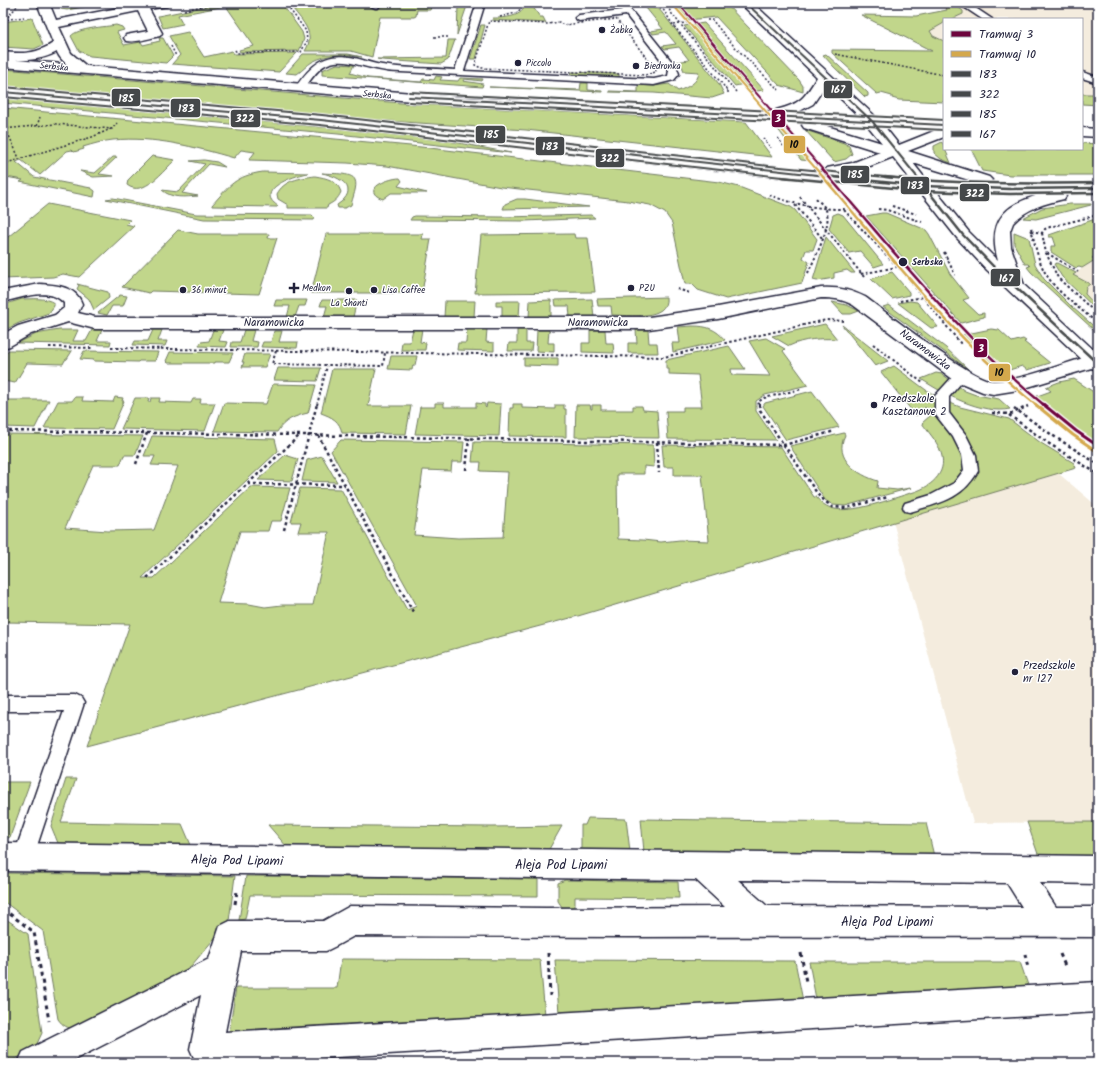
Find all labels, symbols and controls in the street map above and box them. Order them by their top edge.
legend [943,18,1083,150]
place label: Żabka [610,23,633,38]
marker: Żabka [597,25,607,35]
text: Tramwaj 3 [979,25,1033,44]
text: Tramwaj 10 [979,45,1036,64]
place label: Piccolo [526,56,551,71]
street label: Serbska [39,58,69,76]
marker: Piccolo [513,58,523,68]
place label: Biedronka [644,59,681,74]
marker: Biedronka [631,61,641,71]
text: 183 [979,65,997,84]
line badge: 167 [823,80,853,99]
text: 167 [831,81,846,99]
text: 322 [979,85,1000,104]
street label: Serbska [362,86,392,104]
line badge: 185 [111,88,141,107]
text: 185 [118,90,135,108]
line badge: 183 [170,98,201,118]
text: 183 [178,100,194,118]
text: 185 [979,105,998,124]
line badge: 322 [230,109,261,128]
line badge: 3 [771,109,786,128]
text: 322 [235,110,254,128]
text: 3 [774,110,781,128]
line badge: 185 [475,125,506,144]
text: 167 [979,125,995,144]
text: 185 [483,126,500,144]
line badge: 10 [783,135,806,154]
line badge: 183 [535,136,565,156]
text: 10 [790,136,799,154]
text: 183 [542,138,558,156]
line badge: 322 [595,148,625,168]
text: 322 [600,150,619,168]
line badge: 185 [840,165,870,184]
text: 185 [847,166,864,184]
line badge: 183 [900,176,930,195]
text: 183 [907,177,923,195]
line badge: 322 [959,183,990,202]
text: 322 [965,185,984,203]
place label: Serbska [912,255,943,270]
marker: Serbska [897,256,909,268]
line badge: 167 [990,268,1021,287]
text: 167 [999,270,1014,288]
place label: Medkon [302,281,331,296]
place label: PZU [639,281,655,296]
place label: 36 minut [191,283,227,298]
marker: Medkon [289,283,299,293]
place label: Lisa Caffee [382,283,425,298]
marker: PZU [626,283,636,293]
marker: 36 minut [178,285,188,295]
marker: Lisa Caffee [369,285,379,295]
marker: La Shanti [344,286,354,296]
place label: La Shanti [331,296,368,311]
street label: Naramowicka [244,314,304,332]
street label: Naramowicka [568,314,628,332]
street label: Naramowicka [895,325,955,375]
line badge: 3 [973,338,988,358]
text: 3 [977,340,984,358]
line badge: 10 [988,363,1011,382]
text: 10 [995,364,1004,382]
place label: Przedszkole Kasztanowe 2 [882,390,947,421]
marker: Przedszkole Kasztanowe 2 [869,400,879,410]
place label: Przedszkole nr 127 [1023,657,1075,688]
marker: Przedszkole nr 127 [1010,667,1020,677]
street label: Aleja Pod Lipami [191,850,284,872]
street label: Aleja Pod Lipami [515,855,608,876]
street label: Aleja Pod Lipami [841,912,934,933]

